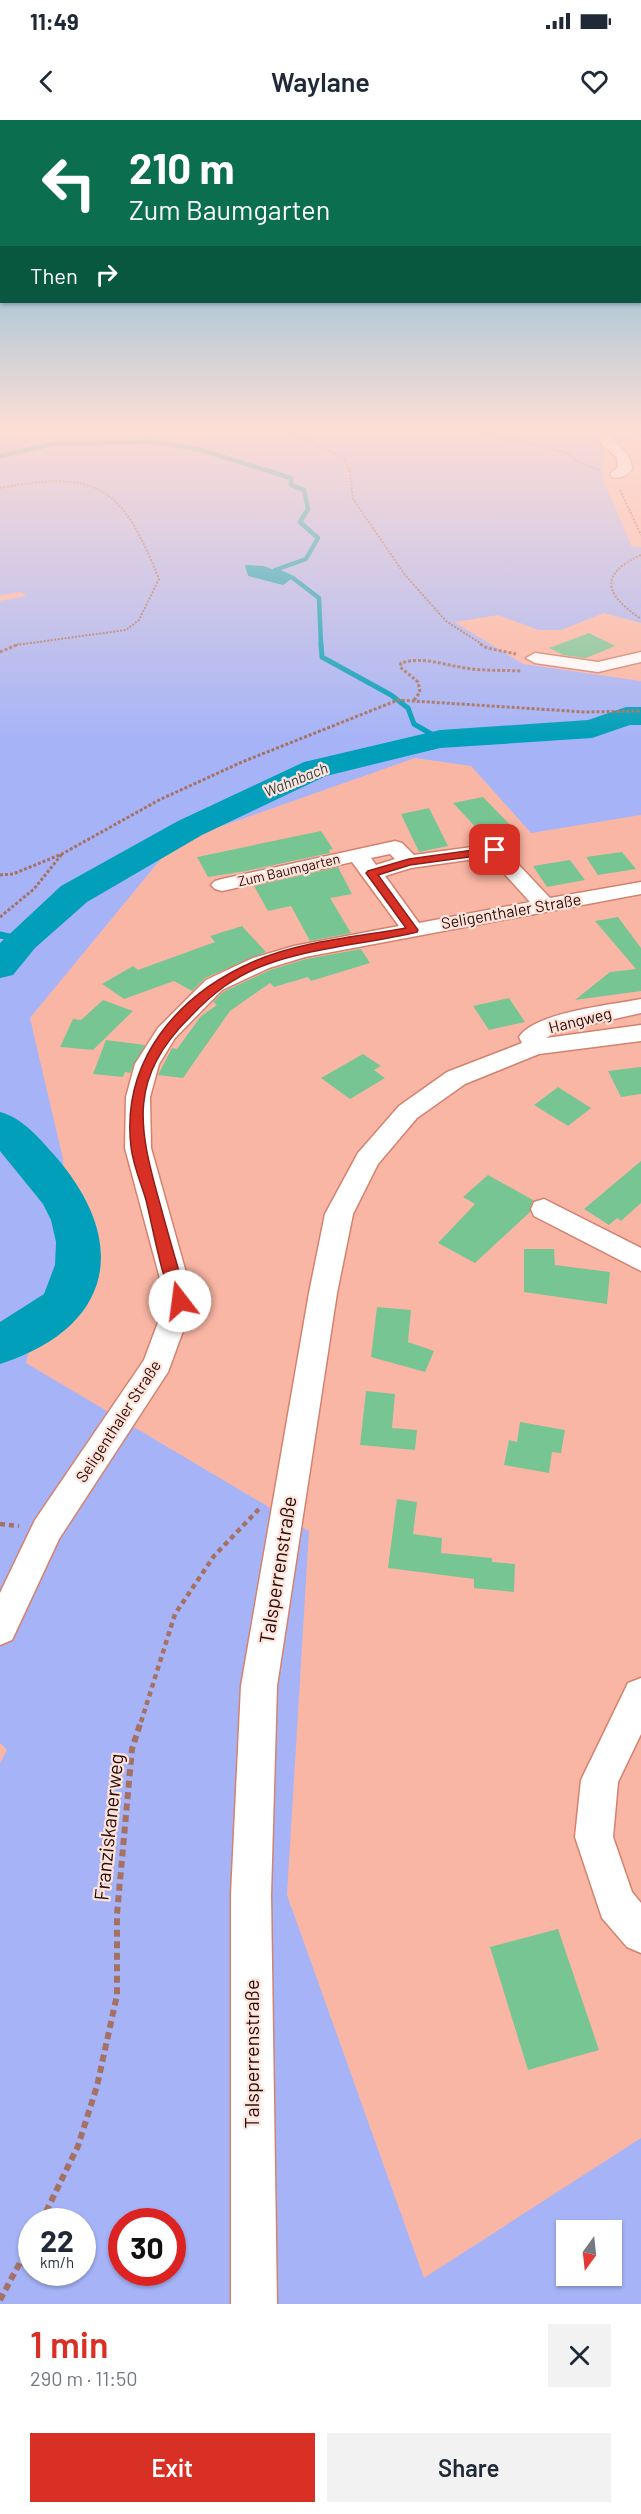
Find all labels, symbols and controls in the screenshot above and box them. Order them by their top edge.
text: 11:49 [30,8,79,34]
icon: back [30,65,63,98]
text: Waylane [271,65,370,97]
icon: heart [578,65,611,98]
text: 210 m [129,142,235,192]
icon: left [30,144,108,222]
text: Zum Baumgarten [129,193,330,225]
icon: right [90,258,123,291]
text: Then [30,262,78,288]
water label: Wahnbach [261,758,330,800]
pin [469,824,520,875]
icon: arrive [478,833,511,866]
street label: Zum Baumgarten [236,849,342,890]
street label: Seligenthaler Straße [439,889,582,932]
street label: Hangweg [546,1003,613,1036]
position arrow [148,1269,212,1333]
street label: Seligenthaler Straße [71,1356,164,1485]
street label: Talsperrenstraße [253,1494,301,1645]
street label: Franziskanerweg [88,1752,128,1902]
street label: Talsperrenstraße [239,1979,263,2129]
speed limit sign: 30 [108,2208,186,2286]
north arrow [556,2220,622,2286]
map controls [556,2220,622,2286]
text: 22 [40,2222,74,2258]
text: km/h [40,2253,74,2271]
text: 1 min [30,2322,109,2365]
button: close [548,2324,611,2387]
text: 290 m · 11:50 [30,2366,138,2390]
button: Exit [30,2433,315,2502]
button: Share [327,2433,611,2502]

